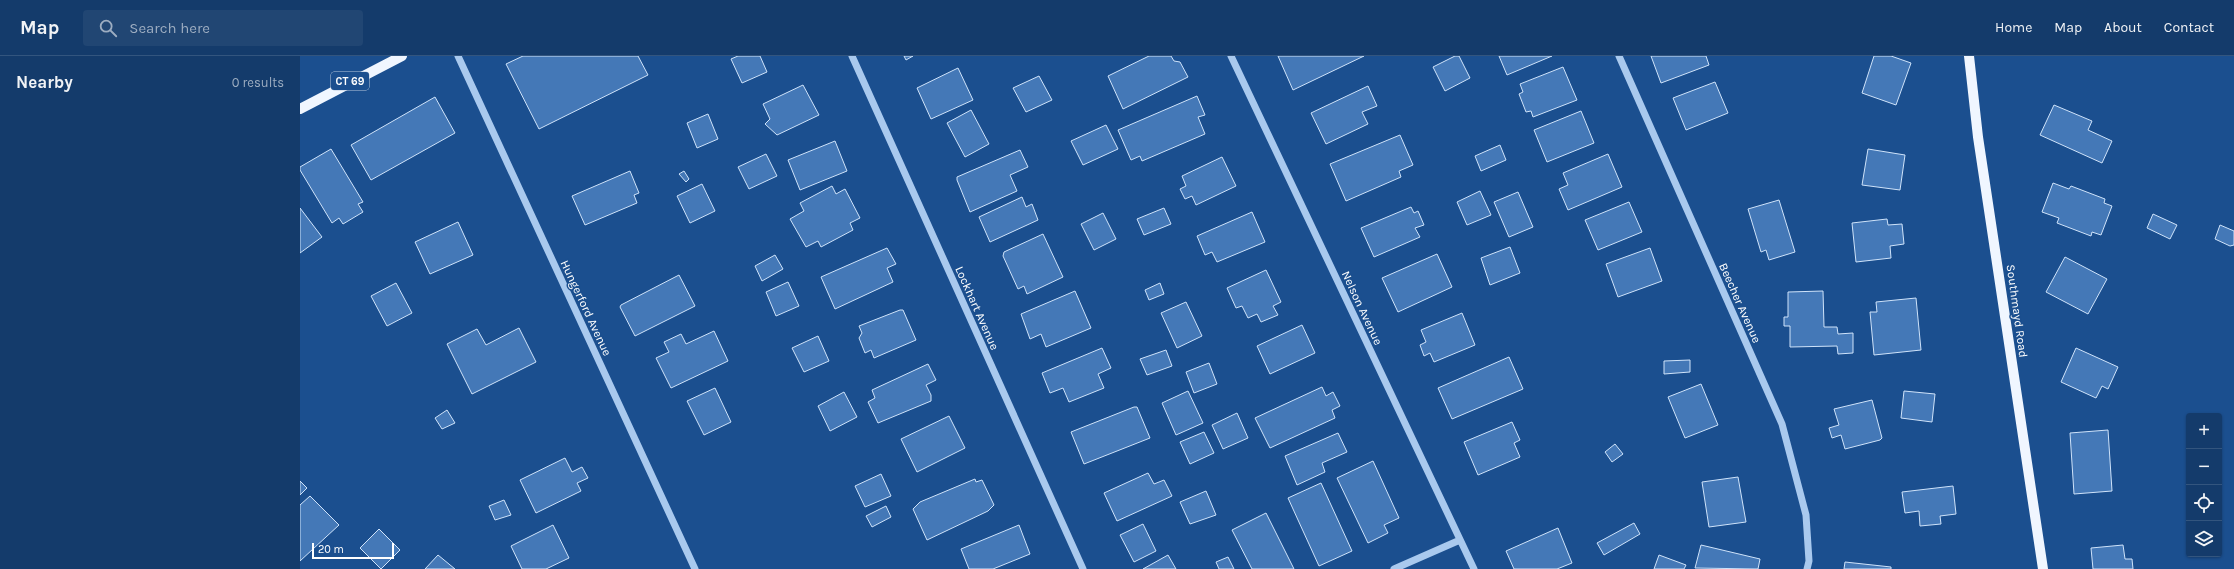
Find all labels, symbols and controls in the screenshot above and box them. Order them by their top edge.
search box [83,10,363,46]
text: Map [20,17,59,39]
icon: search [97,17,119,39]
text: Search here [129,19,210,37]
text: Home [1995,19,2032,36]
text: Map [2054,19,2082,36]
text: About [2104,19,2142,36]
text: Contact [2164,19,2214,36]
text: Nearby [16,72,73,92]
road number: CT 69 [331,72,369,90]
text: 0 results [232,75,284,90]
street label: Hungerford Avenue [558,258,614,358]
street label: Beecher Avenue [1716,261,1764,345]
street label: Lockhart Avenue [952,264,1002,352]
street label: Southmayd Road [2004,264,2030,358]
street label: Nelson Avenue [1339,269,1385,347]
map controls [2186,413,2222,557]
button: + [2186,413,2222,449]
button: − [2186,449,2222,485]
button: locate [2186,485,2222,521]
button: layers [2186,521,2222,557]
scale bar [312,541,394,560]
text: 20 m [318,543,344,556]

